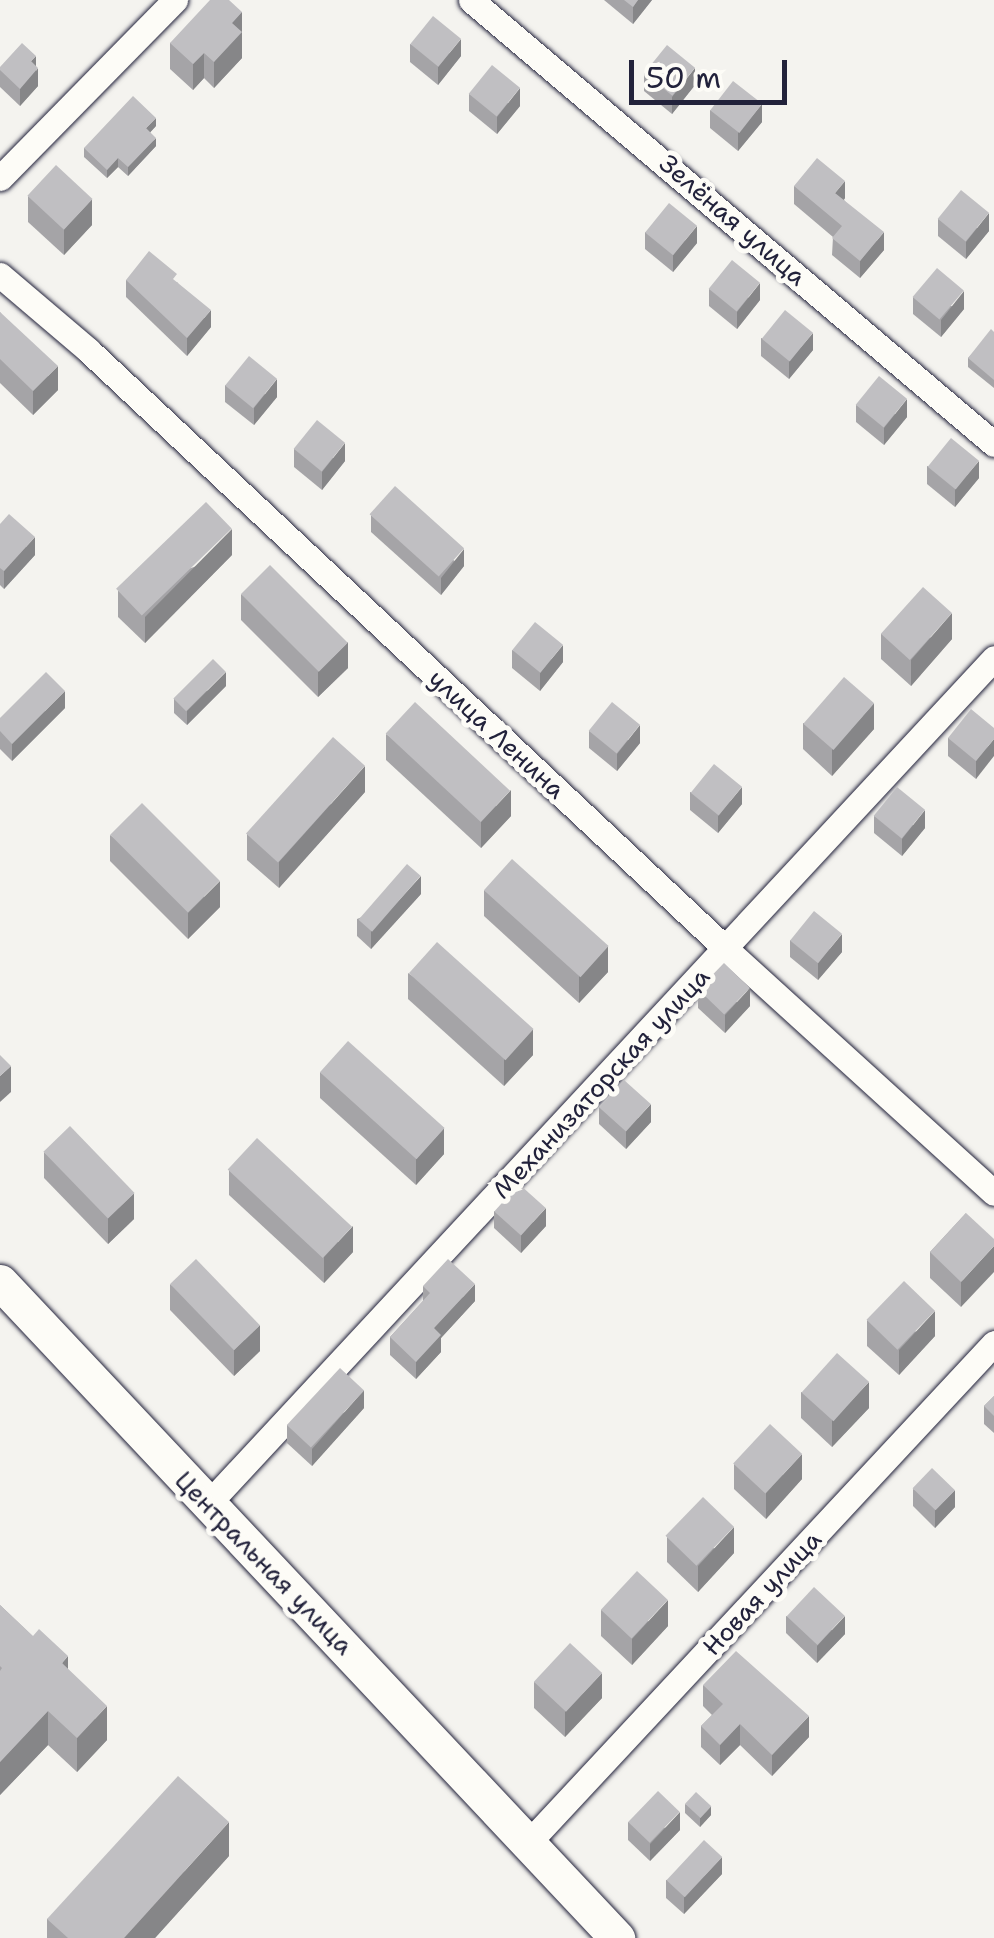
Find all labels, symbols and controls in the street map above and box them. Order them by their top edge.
scale bar [634,40,792,102]
text: 50 m [646,57,721,98]
street label: Зелёная улица [654,148,812,292]
street label: улица Ленина [423,663,571,805]
street label: Механизаторская улица [486,962,716,1204]
street label: Центральная улица [169,1465,359,1661]
street label: Новая улица [697,1524,827,1662]

